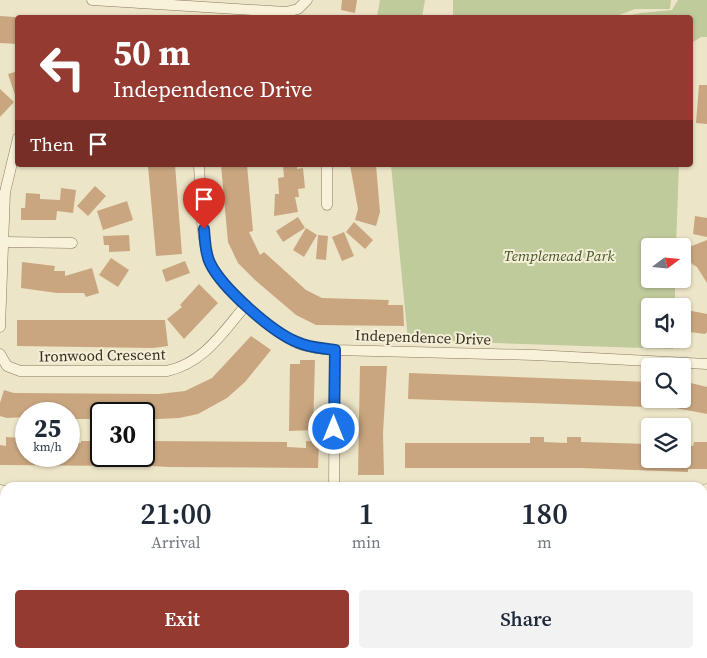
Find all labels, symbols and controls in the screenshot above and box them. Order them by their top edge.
text: 50 m [113,29,190,77]
icon: left [30,35,95,100]
text: Independence Drive [113,74,313,104]
icon: arrive [84,130,112,158]
text: Then [30,131,74,157]
pin [183,178,225,229]
icon: arrive [190,185,218,213]
north arrow [641,238,691,288]
map controls [641,238,691,468]
park label: Templemead Park [504,245,615,266]
button: sound [641,298,691,348]
street label: Independence Drive [355,324,492,350]
street label: Ironwood Crescent [38,343,166,367]
button: search [641,358,691,408]
speed limit sign: 30 [90,402,155,467]
position arrow [307,402,359,454]
text: 25 [34,411,61,445]
button: layers [641,418,691,468]
text: km/h [33,439,62,455]
text: 21:00 [140,493,212,534]
text: 1 [358,493,374,534]
text: 180 [521,493,568,534]
text: Arrival [151,531,201,553]
text: min [352,531,381,553]
text: m [537,531,552,553]
button: Exit [15,590,349,648]
button: Share [359,590,693,648]

